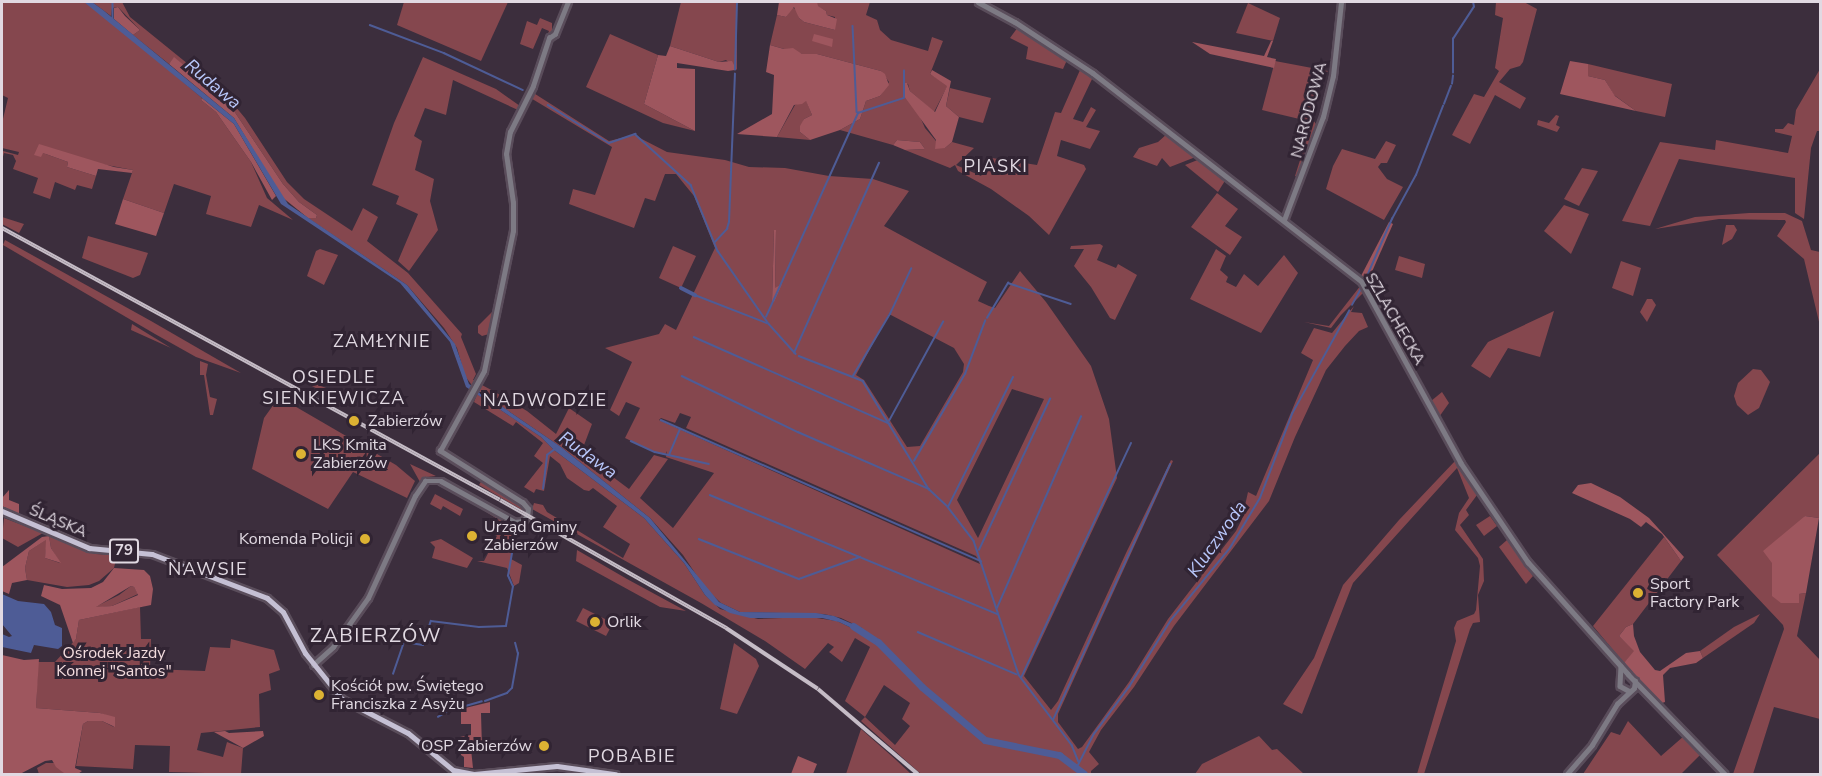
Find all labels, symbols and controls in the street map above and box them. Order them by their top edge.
water label: Rudawa [181,54,245,114]
street label: NARODOWA [1287,60,1331,160]
district label: PIASKI [964,155,1028,177]
street label: SZLACHECKA [1361,270,1429,368]
district label: ZAMŁYNIE [333,330,431,352]
district label: OSIEDLE SIENKIEWICZA [262,367,406,410]
district label: NADWODZIE [482,389,608,411]
place label: Zabierzów [368,411,443,431]
marker: Zabierzów [345,412,363,430]
water label: Rudawa [555,427,621,483]
place label: LKS Kmita Zabierzów [313,435,388,473]
marker: LKS Kmita Zabierzów [294,447,308,461]
water label: Kluczwoda [1183,497,1251,581]
street label: ŚLĄSKA [26,500,90,542]
place label: Urząd Gminy Zabierzów [484,517,577,555]
place label: Komenda Policji [239,529,353,549]
marker: Urząd Gminy Zabierzów [465,529,479,543]
marker: Komenda Policji [358,532,372,546]
road number: 79 [109,539,139,563]
district label: NAWSIE [168,558,248,580]
place label: Sport Factory Park [1650,574,1739,612]
marker: Sport Factory Park [1631,586,1645,600]
place label: Orlik [607,612,641,632]
marker: Orlik [588,615,602,629]
district label: ZABIERZÓW [310,623,442,647]
park label: Ośrodek Jazdy Konnej "Santos" [56,643,172,681]
place label: Kościół pw. Świętego Franciszka z Asyżu [331,676,484,714]
marker: Kościół pw. Świętego Franciszka z Asyżu [312,688,326,702]
place label: OSP Zabierzów [421,736,532,756]
marker: OSP Zabierzów [537,739,551,753]
district label: POBABIE [588,745,676,767]

